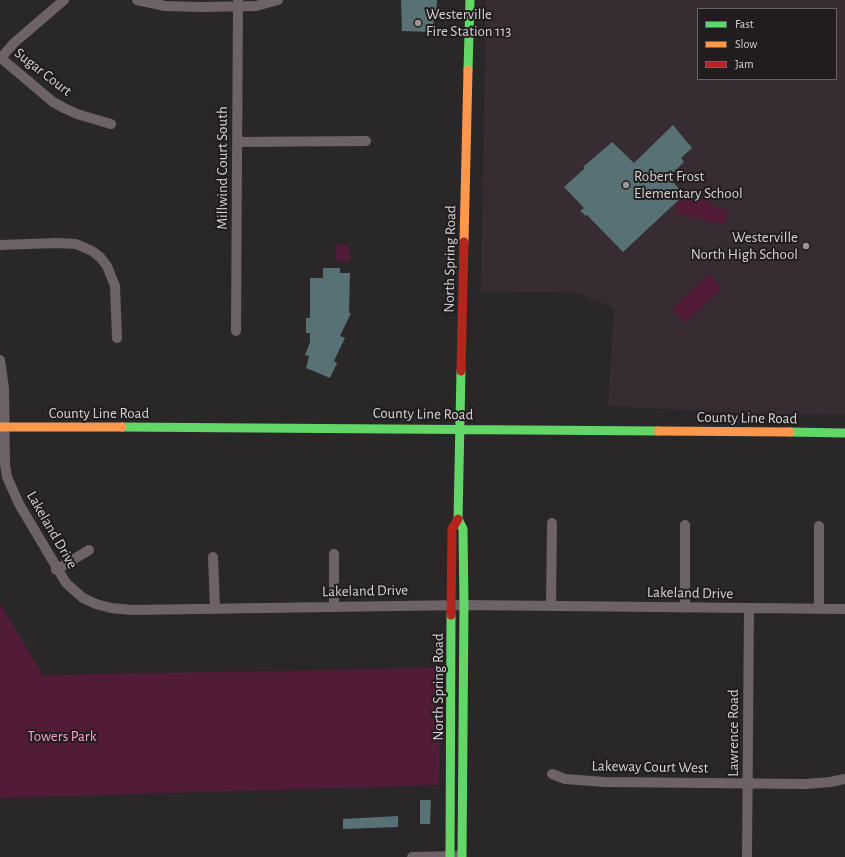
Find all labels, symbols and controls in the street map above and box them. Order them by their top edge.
place label: Westerville Fire Station 113 [426,5,511,40]
legend [697,8,837,80]
marker: Westerville Fire Station 113 [413,18,423,28]
text: Fast [735,18,754,30]
text: Slow [735,38,757,50]
street label: Sugar Court [11,44,75,100]
text: Jam [735,58,754,70]
street label: Millwind Court South [213,106,231,230]
place label: Robert Frost Elementary School [634,167,743,202]
marker: Robert Frost Elementary School [621,180,631,190]
street label: North Spring Road [440,205,460,313]
place label: Westerville North High School [691,228,798,263]
marker: Westerville North High School [801,241,811,251]
street label: County Line Road [49,404,149,422]
street label: County Line Road [373,404,473,424]
street label: County Line Road [697,408,797,428]
street label: Lakeland Drive [23,488,81,572]
street label: Lakeland Drive [322,581,408,601]
street label: Lakeland Drive [647,583,733,603]
street label: North Spring Road [429,633,447,741]
street label: Lawrence Road [724,689,742,777]
park label: Towers Park [27,727,97,745]
street label: Lakeway Court West [592,757,708,777]

